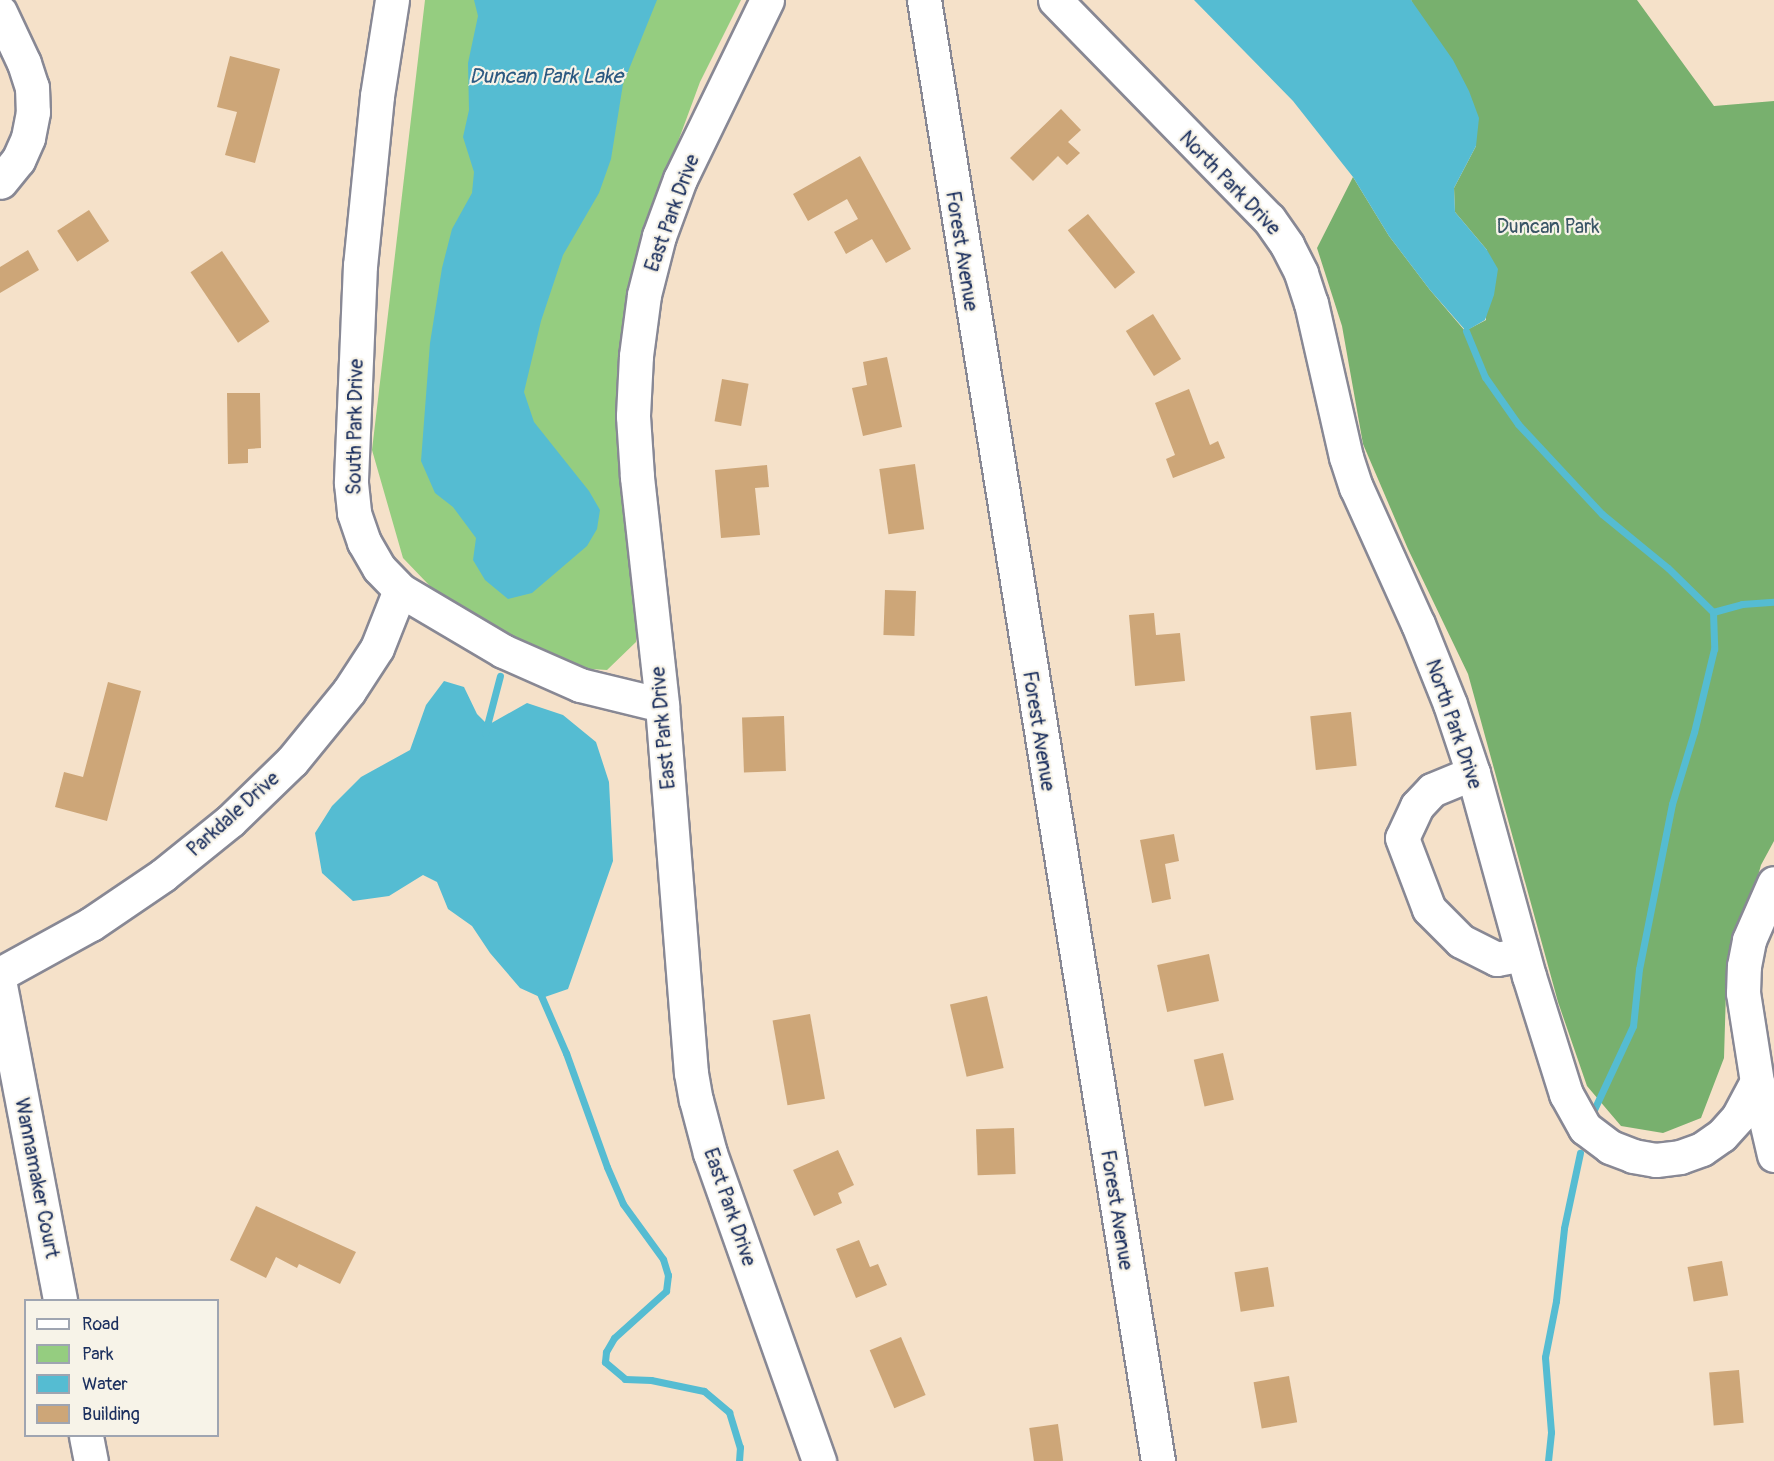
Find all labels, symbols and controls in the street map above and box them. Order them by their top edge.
water label: Duncan Park Lake [469,64,623,90]
street label: North Park Drive [1174,126,1286,240]
street label: East Park Drive [640,151,704,275]
street label: Forest Avenue [941,189,983,313]
park label: Duncan Park [1496,214,1600,238]
street label: South Park Drive [342,359,368,495]
street label: North Park Drive [1421,656,1487,792]
street label: East Park Drive [646,666,680,790]
street label: Forest Avenue [1018,669,1060,793]
street label: Parkdale Drive [182,766,284,862]
street label: Wannamaker Court [10,1096,64,1260]
street label: East Park Drive [699,1145,761,1269]
street label: Forest Avenue [1096,1148,1138,1272]
legend [24,1299,219,1437]
text: Road [82,1313,119,1336]
text: Park [82,1343,114,1366]
text: Water [82,1373,128,1396]
text: Building [82,1403,140,1426]

